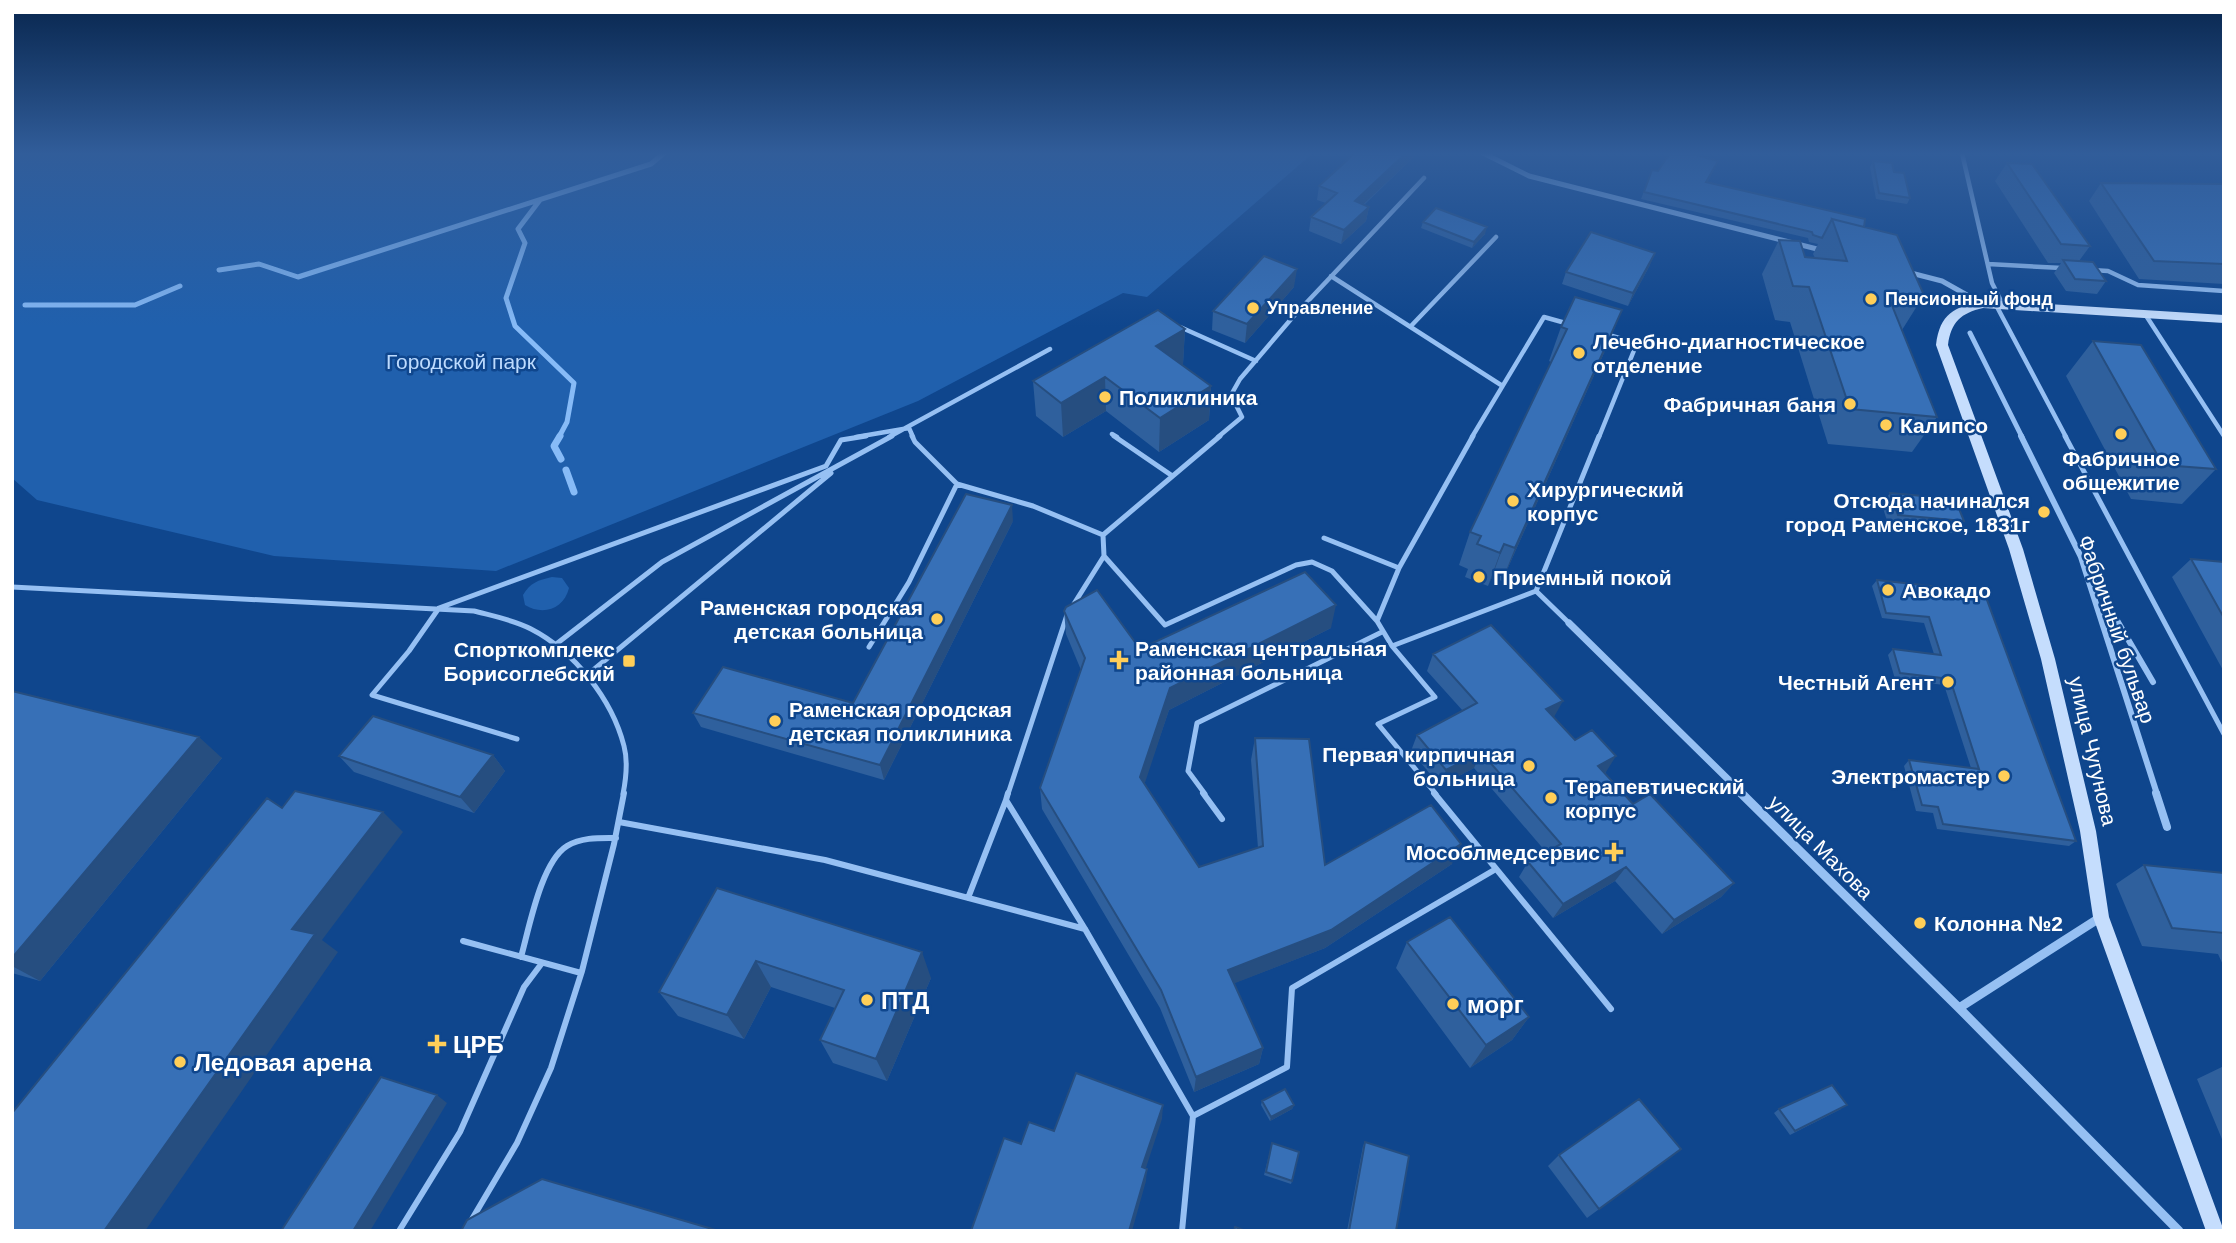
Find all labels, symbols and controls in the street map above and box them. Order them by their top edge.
place label: Пенсионный фонд [1885,289,2053,309]
marker: Пенсионный фонд [1863,291,1879,307]
place label: Управление [1267,298,1373,318]
marker: Управление [1245,300,1261,316]
place label: Лечебно-диагностическое отделение [1593,330,1865,377]
marker: Лечебно-диагностическое отделение [1571,345,1587,361]
park label: Городской парк [386,350,537,373]
place label: Поликлиника [1119,386,1258,409]
marker: Поликлиника [1097,389,1113,405]
place label: Фабричная баня [1663,393,1836,416]
marker: Фабричная баня [1842,396,1858,412]
place label: Калипсо [1900,414,1988,437]
marker: Калипсо [1878,417,1894,433]
marker: Фабричное общежитие [2113,426,2129,442]
place label: Фабричное общежитие [2062,447,2180,494]
place label: Хирургический корпус [1527,478,1684,525]
place label: Отсюда начинался город Раменское, 1831г [1785,489,2030,536]
marker: Хирургический корпус [1505,493,1521,509]
marker: Отсюда начинался город Раменское, 1831г [2036,504,2052,520]
street label: Фабричный бульвар [2074,532,2160,726]
place label: Приемный покой [1493,566,1672,589]
marker: Приемный покой [1471,569,1487,585]
place label: Авокадо [1902,579,1991,602]
marker: Авокадо [1880,582,1896,598]
place label: Раменская городская детская больница [700,596,923,643]
marker: Раменская городская детская больница [929,611,945,627]
place label: Раменская центральная районная больница [1135,637,1387,684]
place label: Спорткомплекс Борисоглебский [443,638,615,685]
marker: Раменская центральная районная больница [1109,650,1129,670]
marker: Спорткомплекс Борисоглебский [621,653,637,669]
place label: Честный Агент [1778,671,1934,694]
marker: Честный Агент [1940,674,1956,690]
street label: улица Чугунова [2065,674,2121,828]
place label: Раменская городская детская поликлиника [789,698,1012,745]
marker: Раменская городская детская поликлиника [767,713,783,729]
place label: Первая кирпичная больница [1322,743,1515,790]
marker: Первая кирпичная больница [1521,758,1537,774]
place label: Электромастер [1831,765,1990,788]
marker: Электромастер [1996,768,2012,784]
place label: Терапевтический корпус [1565,775,1745,822]
marker: Терапевтический корпус [1543,790,1559,806]
street label: улица Махова [1764,790,1878,904]
place label: Мособлмедсервис [1406,841,1600,864]
marker: Мособлмедсервис [1606,844,1622,860]
place label: Колонна №2 [1934,912,2063,935]
marker: Колонна №2 [1912,915,1928,931]
place label: ПТД [881,987,929,1014]
place label: морг [1467,991,1524,1018]
marker: ПТД [859,992,875,1008]
marker: морг [1445,996,1461,1012]
place label: ЦРБ [453,1031,504,1058]
marker: ЦРБ [427,1034,447,1054]
place label: Ледовая арена [194,1049,372,1076]
marker: Ледовая арена [172,1054,188,1070]

